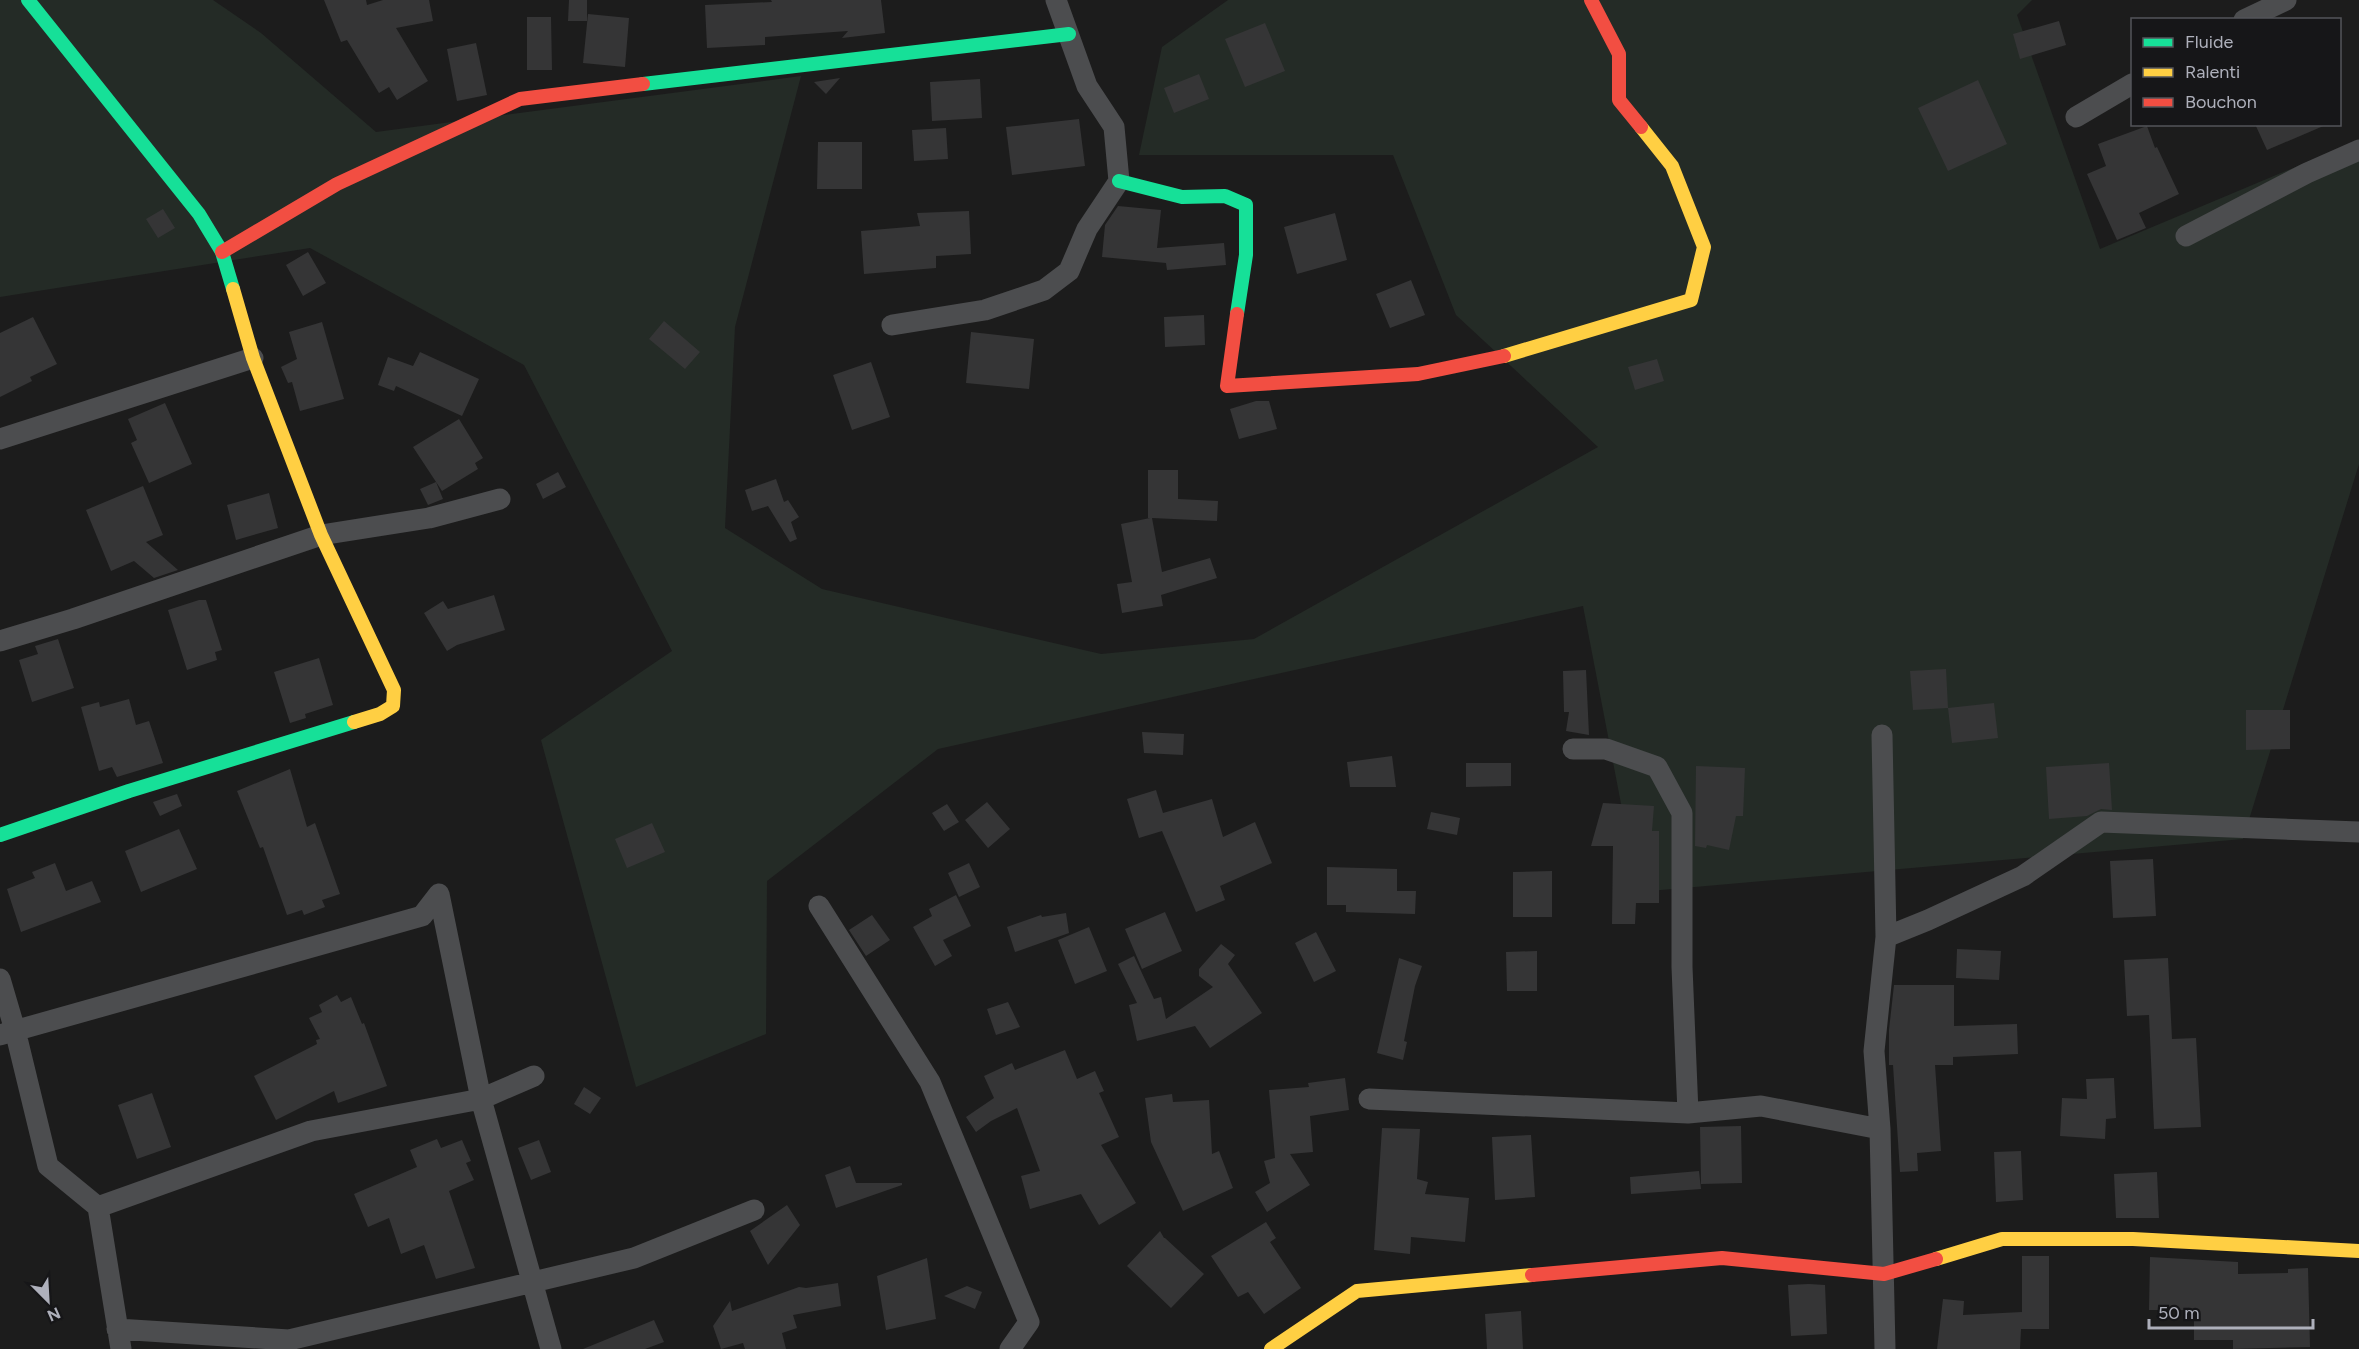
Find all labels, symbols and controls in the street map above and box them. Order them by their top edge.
legend [2131,18,2341,126]
text: Fluide [2185,31,2234,53]
text: Ralenti [2185,61,2240,83]
text: Bouchon [2185,91,2257,113]
north arrow [18,1271,78,1331]
scale bar [2149,1292,2312,1330]
text: 50 m [2158,1302,2200,1324]
text: N [44,1303,63,1325]

